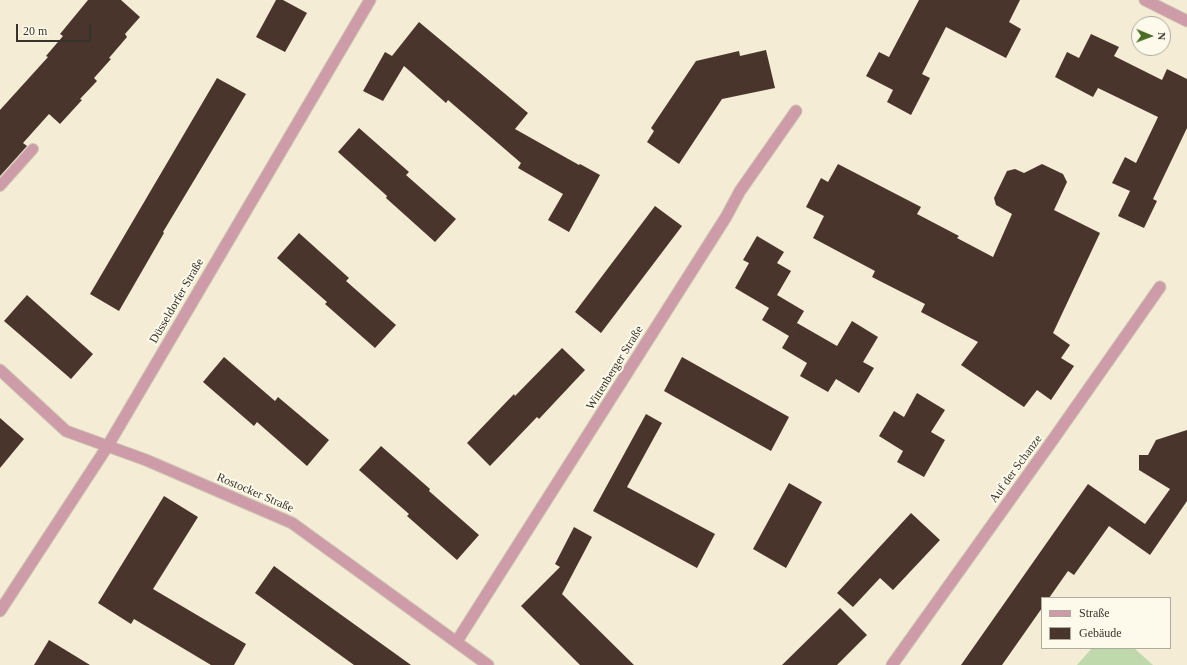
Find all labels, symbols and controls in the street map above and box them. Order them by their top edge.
scale bar [18,16,93,42]
north arrow [1131,16,1171,56]
text: 20 m [23,24,47,38]
text: N [1156,32,1168,40]
street label: Düsseldorfer Straße [147,256,207,346]
street label: Wittenberger Straße [583,323,647,413]
street label: Auf der Schanze [987,432,1045,506]
street label: Rostocker Straße [214,470,296,516]
legend [1041,597,1171,649]
text: Straße [1079,606,1110,620]
text: Gebäude [1079,626,1122,640]

